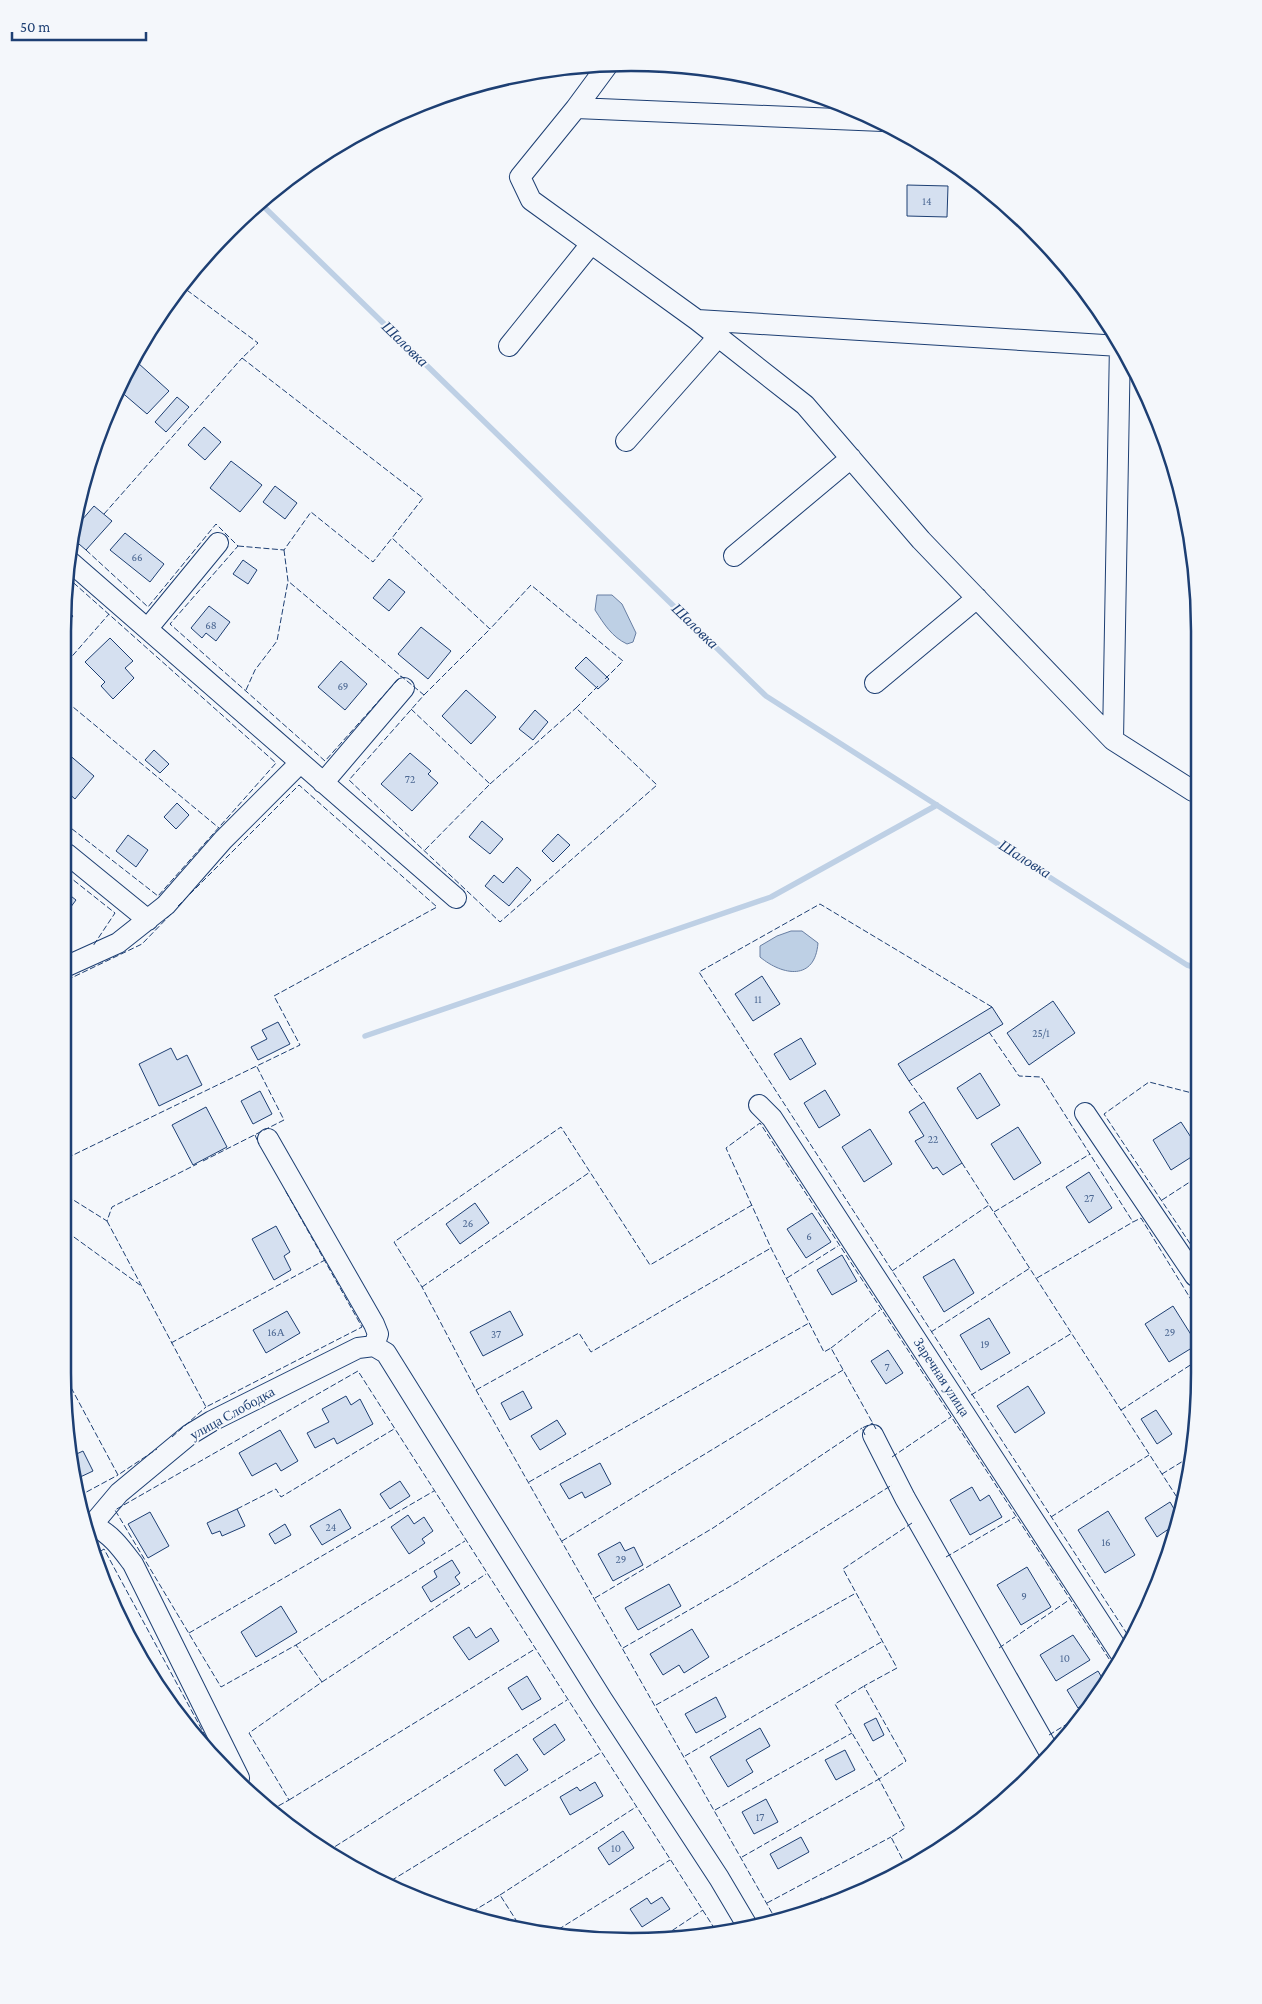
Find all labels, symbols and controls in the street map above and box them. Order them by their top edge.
scale bar [12,10,146,42]
text: 50 m [20,19,50,35]
house number: 14 [922,195,932,207]
water label: Шаловка [378,317,431,370]
house number: 66 [131,551,143,563]
water label: Шаловка [668,599,721,652]
house number: 68 [205,619,217,631]
house number: 69 [338,680,348,692]
house number: 72 [405,773,415,785]
water label: Шаловка [995,836,1054,881]
house number: 11 [754,993,762,1005]
house number: 25/1 [1032,1027,1050,1039]
house number: 22 [928,1133,938,1145]
house number: 27 [1084,1192,1094,1204]
house number: 26 [463,1217,473,1229]
house number: 6 [806,1230,812,1242]
house number: 16А [267,1326,285,1338]
house number: 29 [1165,1326,1175,1338]
house number: 37 [491,1328,501,1340]
street label: Заречная улица [911,1335,974,1420]
house number: 19 [980,1338,990,1350]
house number: 7 [884,1361,890,1373]
street label: улица Слободка [187,1383,278,1443]
house number: 24 [326,1521,337,1533]
house number: 16 [1101,1536,1111,1548]
house number: 29 [616,1553,626,1565]
house number: 9 [1021,1590,1027,1602]
house number: 10 [1060,1652,1070,1664]
house number: 17 [756,1811,764,1823]
house number: 10 [611,1842,621,1854]

